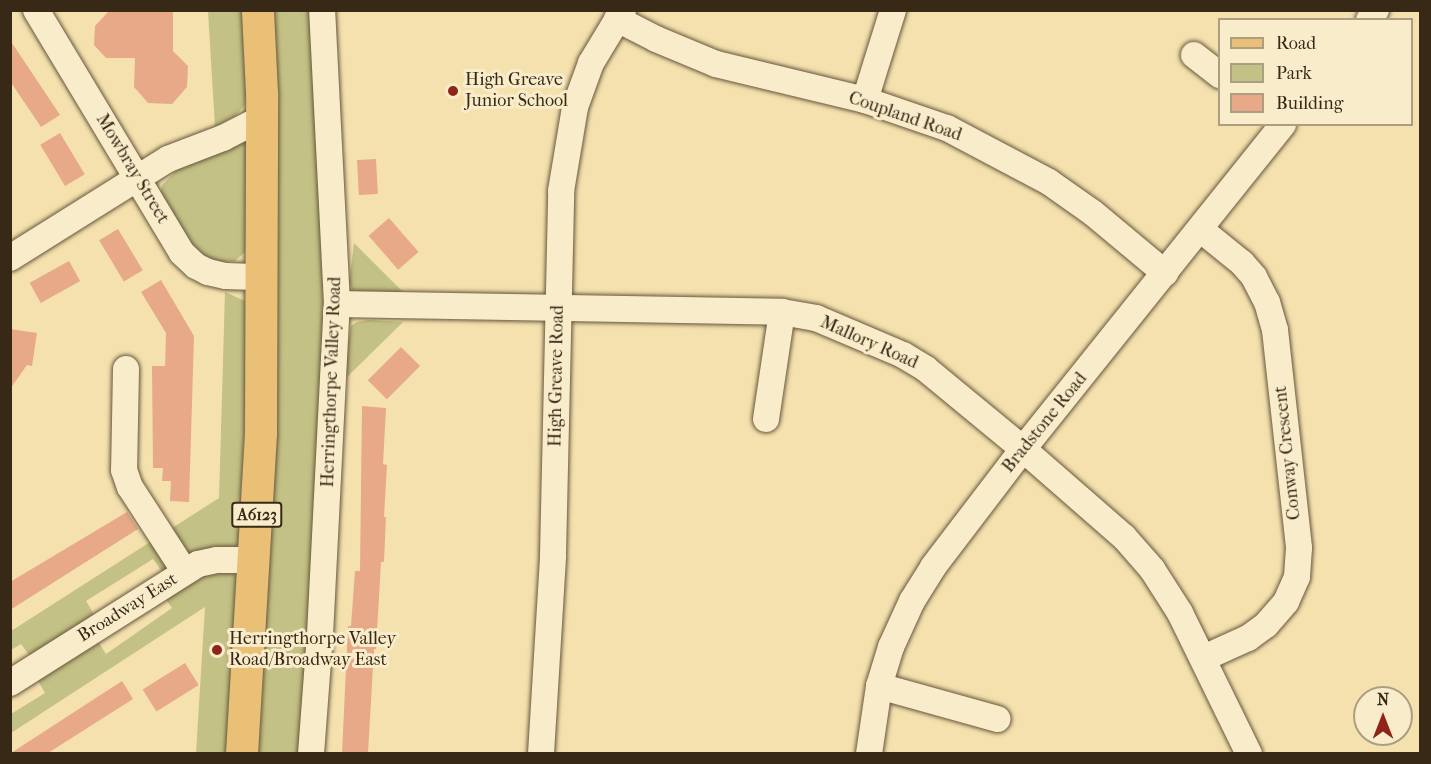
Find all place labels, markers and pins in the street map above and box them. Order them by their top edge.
place label: High Greave Junior School [465,70,568,112]
marker: High Greave Junior School [446,84,460,98]
place label: Herringthorpe Valley Road/Broadway East [229,629,396,672]
marker: Herringthorpe Valley Road/Broadway East [210,643,224,657]

